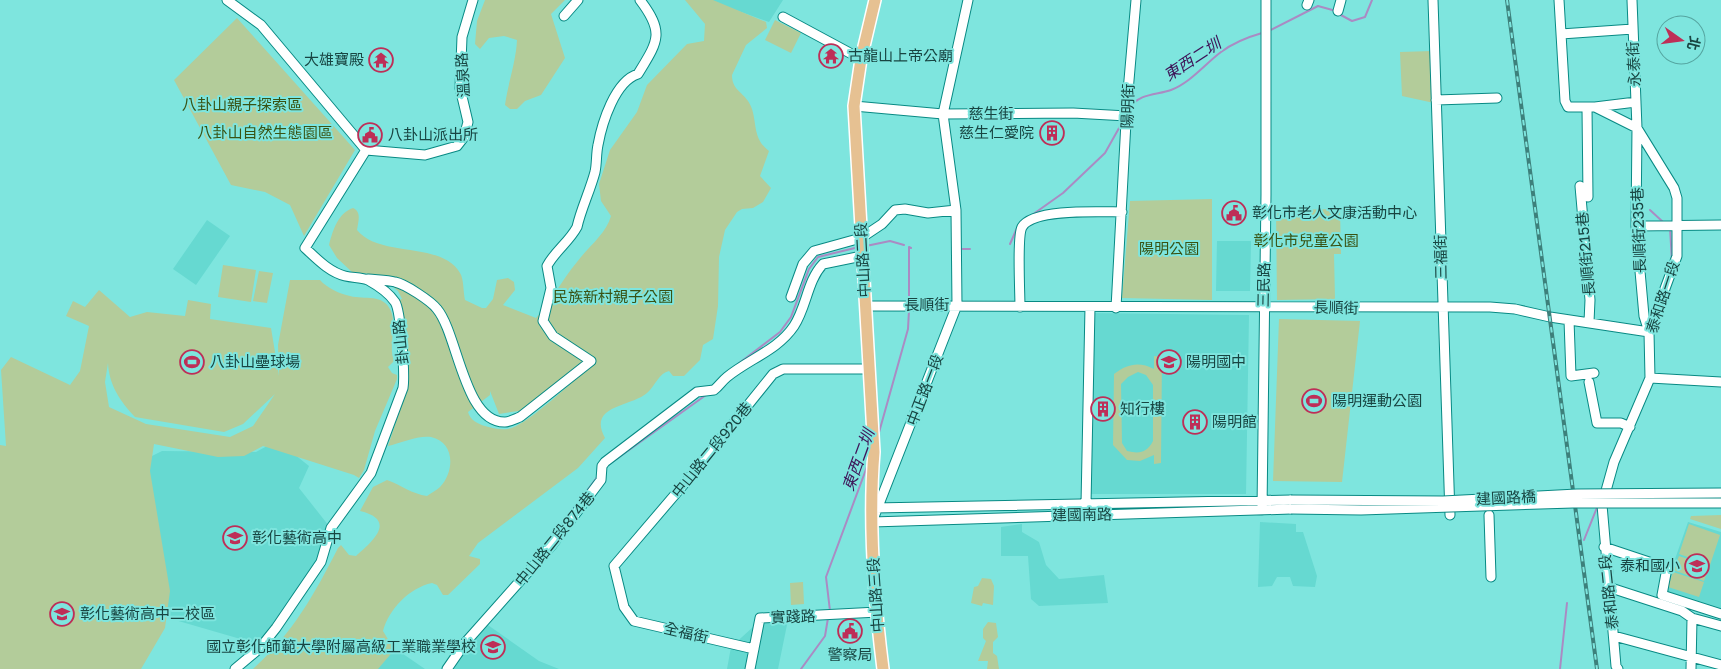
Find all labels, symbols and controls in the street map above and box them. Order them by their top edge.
north arrow [1656,15,1706,65]
water label: 東西二圳 [1160,32,1226,85]
text: 北 [1684,34,1704,52]
street label: 永泰街 [1623,41,1643,87]
temple icon: 古龍山上帝公廟 [818,43,844,69]
place label: 古龍山上帝公廟 [848,46,953,64]
temple icon: 大雄寶殿 [368,47,394,73]
place label: 大雄寶殿 [304,50,364,68]
street label: 溫泉路 [452,52,472,98]
street label: 陽明街 [1117,83,1137,129]
park label: 八卦山親子探索區 [182,95,302,113]
street label: 慈生街 [968,104,1014,122]
building icon: 慈生仁愛院 [1039,120,1065,146]
public building icon: 八卦山派出所 [357,122,383,148]
park label: 八卦山自然生態園區 [197,123,333,141]
place label: 慈生仁愛院 [959,123,1034,141]
place label: 八卦山派出所 [388,125,478,143]
street label: 長順街235巷 [1628,187,1648,273]
public building icon: 彰化市老人文康活動中心 [1221,200,1247,226]
place label: 彰化市老人文康活動中心 [1252,203,1417,221]
street label: 長順街215巷 [1572,211,1598,297]
street label: 中山路二段 [851,222,873,298]
park label: 彰化市兒童公園 [1253,231,1359,249]
street label: 三福街 [1431,234,1449,280]
park label: 陽明公園 [1139,239,1199,257]
street label: 泰和路一段 [1642,258,1682,335]
street label: 三民路 [1254,262,1272,308]
park label: 民族新村親子公園 [553,287,673,305]
street label: 長順街 [904,295,950,313]
street label: 長順街 [1313,298,1359,316]
street label: 卦山路 [389,319,411,365]
sports icon: 八卦山壘球場 [179,349,205,375]
school or university icon: 陽明國中 [1156,349,1182,375]
street label: 中正路一段 [902,351,946,428]
place label: 八卦山壘球場 [210,352,300,370]
place label: 陽明國中 [1186,352,1246,370]
sports icon: 陽明運動公園 [1301,388,1327,414]
place label: 陽明運動公園 [1332,391,1422,409]
building icon: 知行樓 [1090,396,1116,422]
street label: 中山路二段920巷 [667,398,755,501]
place label: 知行樓 [1120,399,1165,417]
building icon: 陽明館 [1182,409,1208,435]
place label: 陽明館 [1212,412,1257,430]
water label: 東西二圳 [838,425,879,493]
street label: 建國路橋 [1476,486,1536,508]
street label: 中山路二段874巷 [511,488,598,589]
street label: 建國南路 [1052,504,1112,524]
school or university icon: 彰化藝術高中 [222,525,248,551]
place label: 彰化藝術高中 [252,528,342,546]
school or university icon: 泰和國小 [1684,553,1710,579]
street label: 泰和路二段 [1595,554,1621,630]
place label: 泰和國小 [1620,556,1680,574]
street label: 中山路三段 [863,557,887,633]
school or university icon: 彰化藝術高中二校區 [49,601,75,627]
place label: 彰化藝術高中二校區 [80,604,215,622]
street label: 實踐路 [770,606,816,626]
street label: 全福街 [662,618,710,646]
public building icon: 警察局 [837,618,863,644]
school or university icon: 國立彰化師範大學附屬高級工業職業學校 [480,634,506,660]
place label: 國立彰化師範大學附屬高級工業職業學校 [206,637,476,655]
place label: 警察局 [827,645,873,663]

